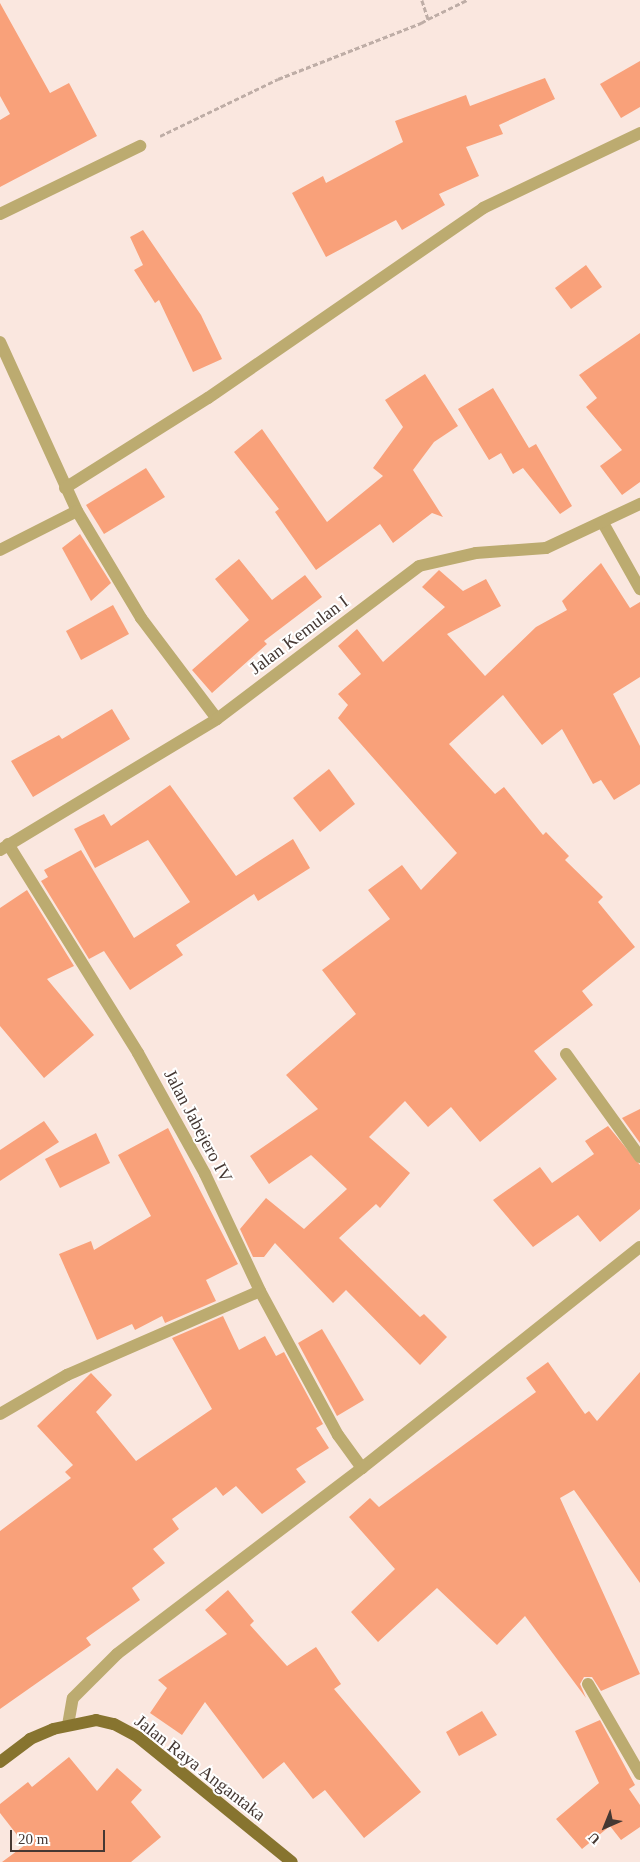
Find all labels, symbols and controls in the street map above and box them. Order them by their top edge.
street label: Jalan Kemulan I [245,591,353,679]
street label: Jalan Jabejero IV [159,1066,237,1186]
street label: Jalan Raya Angantaka [130,1710,270,1826]
north arrow [580,1802,630,1852]
scale bar [12,1820,108,1852]
text: U [585,1829,603,1847]
text: 20 m [18,1831,48,1847]

